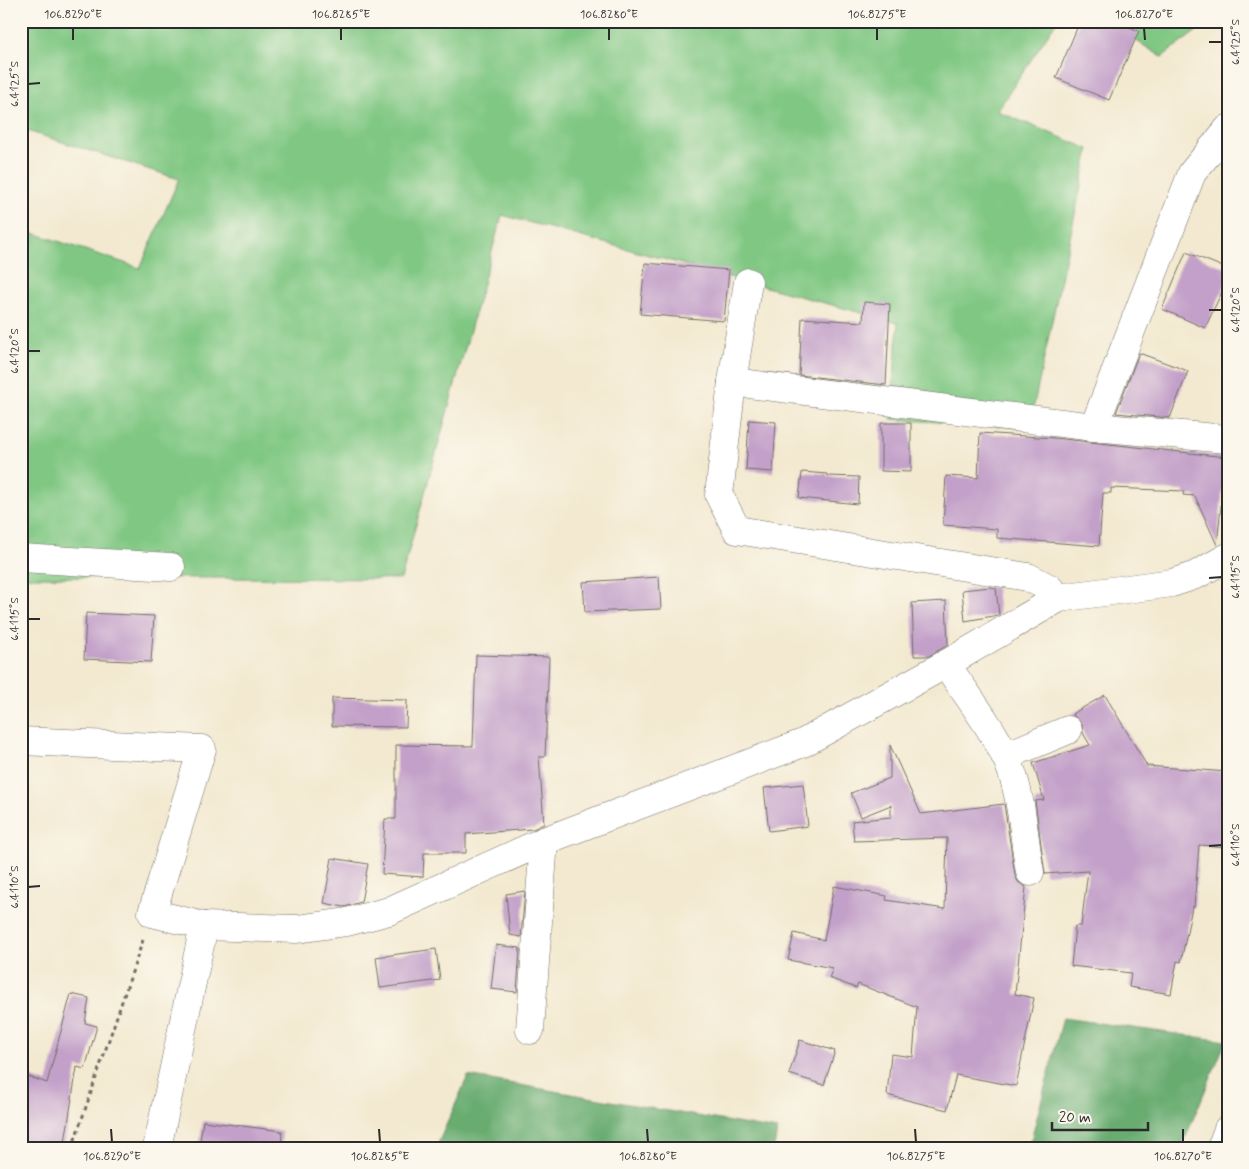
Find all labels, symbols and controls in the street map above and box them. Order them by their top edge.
text: 106.8290°E [44,7,102,23]
text: 106.8285°E [312,7,370,23]
text: 106.8280°E [580,7,638,23]
text: 106.8275°E [848,7,906,23]
text: 106.8270°E [1115,7,1173,23]
text: 6.4125°S [1228,19,1244,65]
text: 6.4125°S [7,61,23,107]
text: 6.4120°S [1228,287,1244,333]
text: 6.4120°S [7,328,23,374]
text: 6.4115°S [1228,555,1244,599]
text: 6.4115°S [7,597,23,641]
text: 6.4110°S [1228,823,1244,867]
text: 6.4110°S [7,865,23,909]
scale bar [1052,1099,1148,1131]
text: 20 m [1059,1108,1091,1128]
text: 106.8290°E [83,1149,141,1165]
text: 106.8285°E [351,1149,409,1165]
text: 106.8280°E [619,1149,677,1165]
text: 106.8275°E [887,1149,945,1165]
text: 106.8270°E [1154,1149,1212,1165]

